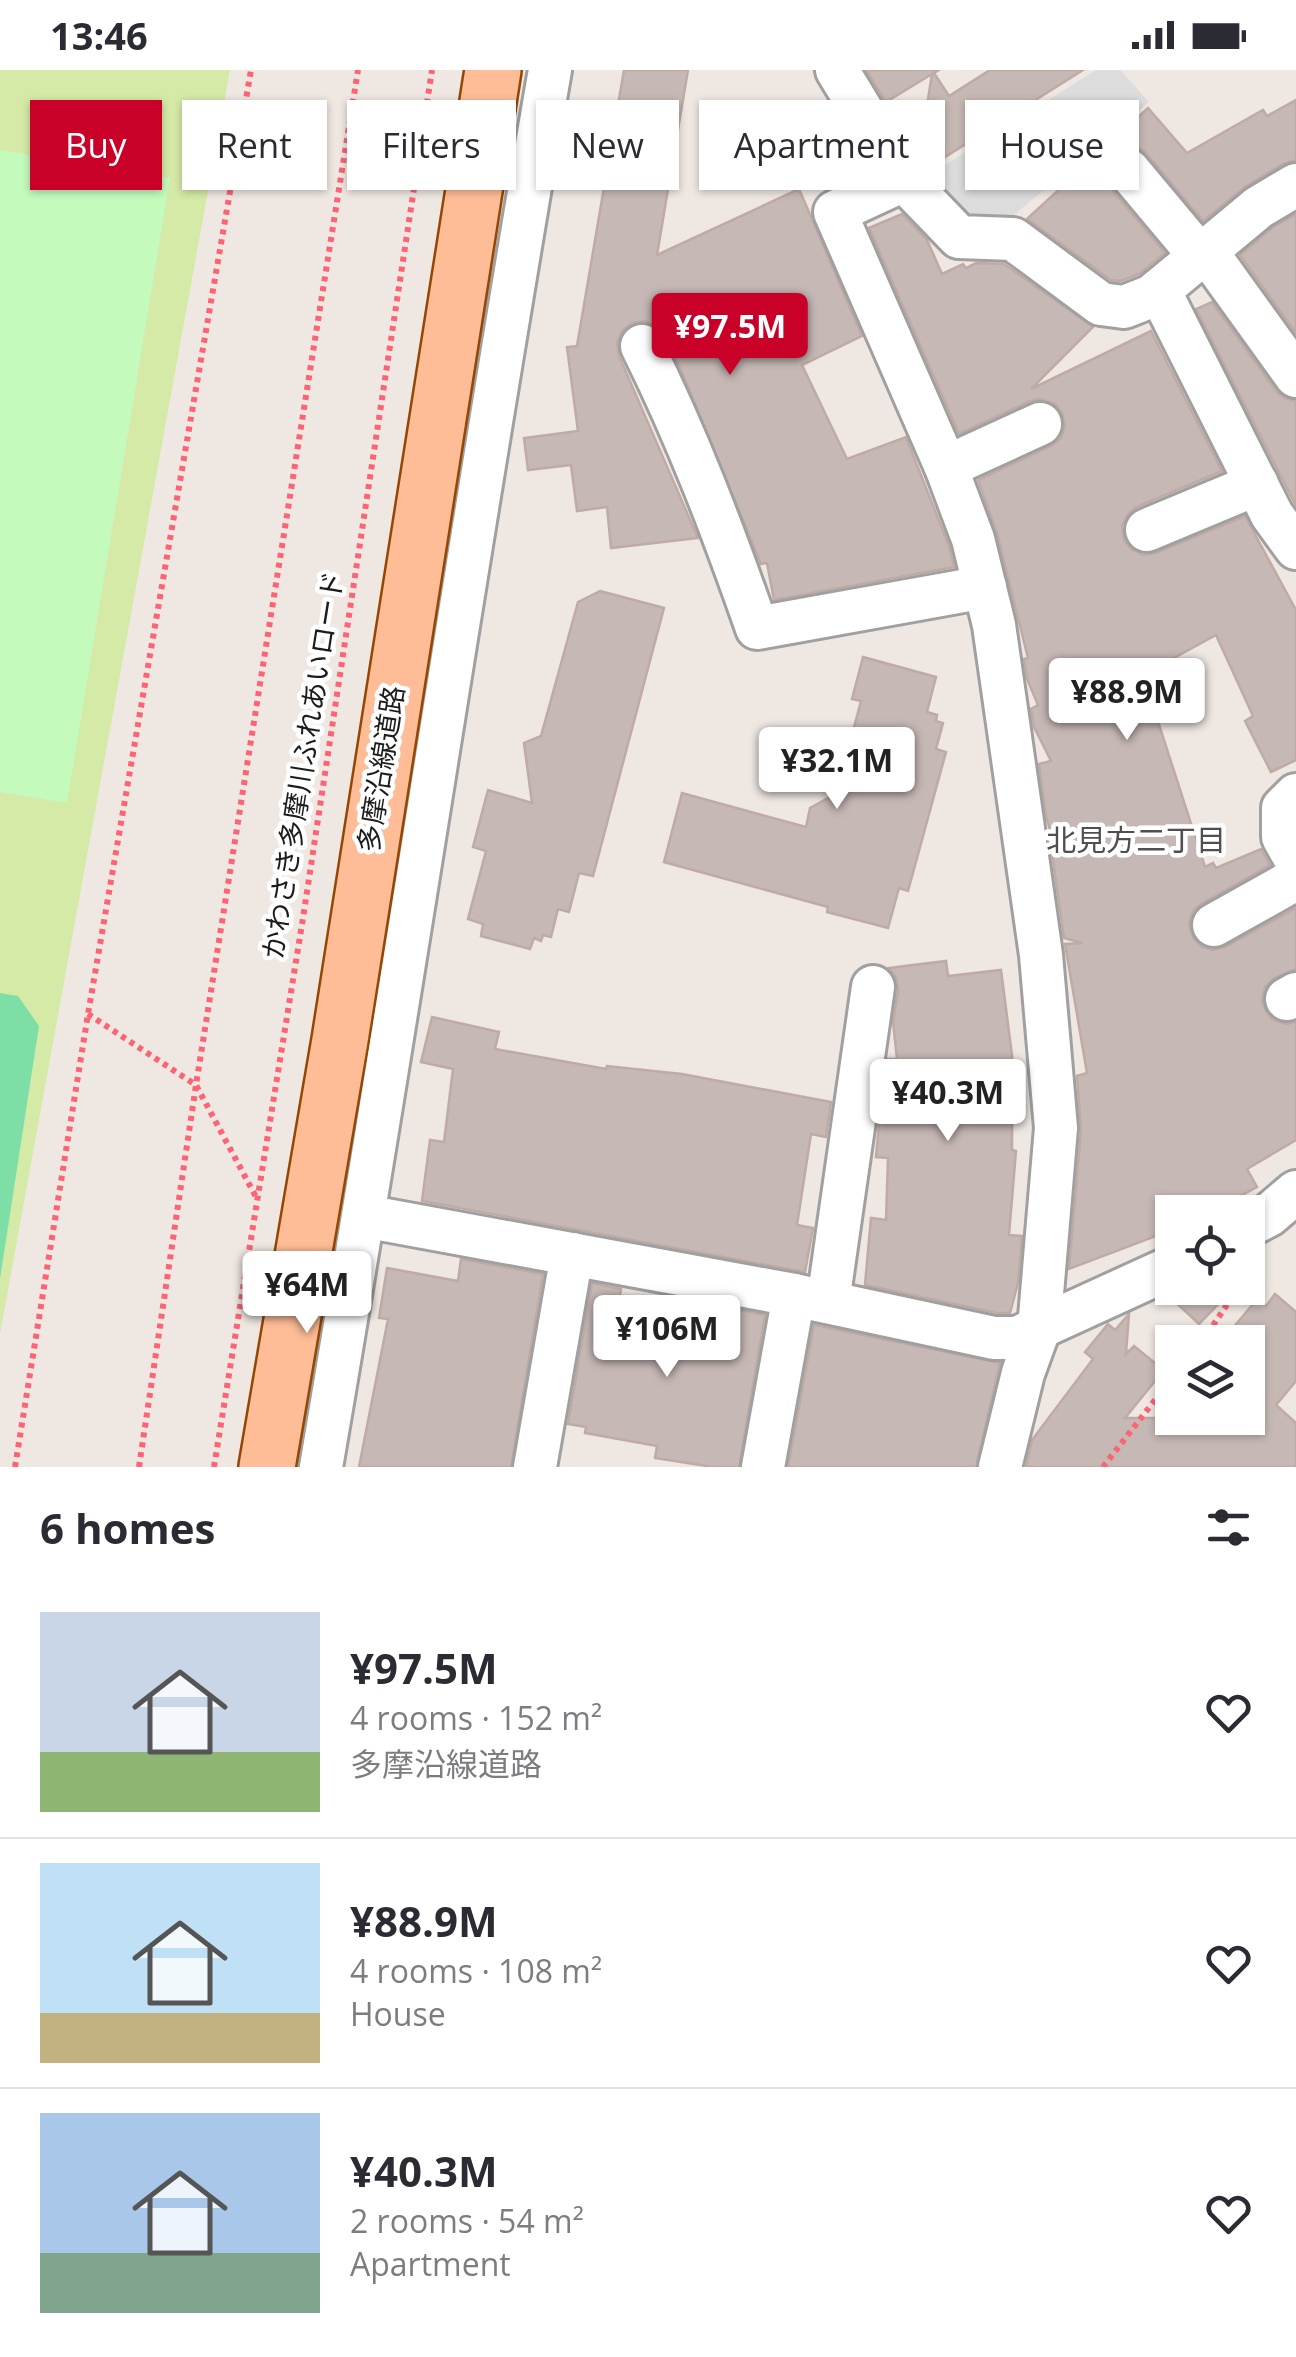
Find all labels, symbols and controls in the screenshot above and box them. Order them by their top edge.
text: 13:46 [50,9,148,61]
chip: Buy [30,100,162,190]
chip: Rent [182,100,327,190]
chip: Filters [347,100,516,190]
chip: New [536,100,679,190]
chip: Apartment [699,100,945,190]
chip: House [965,100,1139,190]
pin: ¥97.5M [649,293,811,378]
text: ¥97.5M [674,304,786,347]
street label: かわさき多摩川ふれあいロード [253,568,351,961]
pin: ¥88.9M [1046,658,1208,743]
text: ¥88.9M [1071,669,1183,712]
street label: 多摩沿線道路 [348,683,412,855]
pin: ¥32.1M [756,727,918,812]
text: ¥32.1M [781,738,893,781]
district label: 北見方二丁目 [1046,819,1226,860]
pin: ¥40.3M [867,1059,1029,1144]
text: ¥40.3M [892,1070,1004,1113]
map controls [1155,1195,1265,1435]
button: locate [1155,1195,1265,1305]
pin: ¥64M [248,1251,366,1336]
text: ¥64M [264,1262,350,1305]
pin: ¥106M [597,1295,737,1380]
text: ¥106M [615,1306,719,1349]
button: layers [1155,1325,1265,1435]
text: 6 homes [40,1499,215,1556]
icon: filters [1201,1500,1256,1555]
text: ¥97.5M [350,1639,498,1696]
icon: home [120,1652,240,1772]
icon: heart [1201,1685,1256,1740]
text: 4 rooms · 152 m² [350,1696,602,1739]
text: 多摩沿線道路 [350,1742,542,1785]
text: ¥88.9M [350,1892,498,1949]
icon: home [120,1903,240,2023]
icon: heart [1201,1936,1256,1991]
text: 4 rooms · 108 m² [350,1949,602,1992]
text: House [350,1992,446,2035]
text: ¥40.3M [350,2142,498,2199]
icon: home [120,2153,240,2273]
icon: heart [1201,2186,1256,2241]
text: 2 rooms · 54 m² [350,2199,584,2242]
text: Apartment [350,2242,511,2285]

